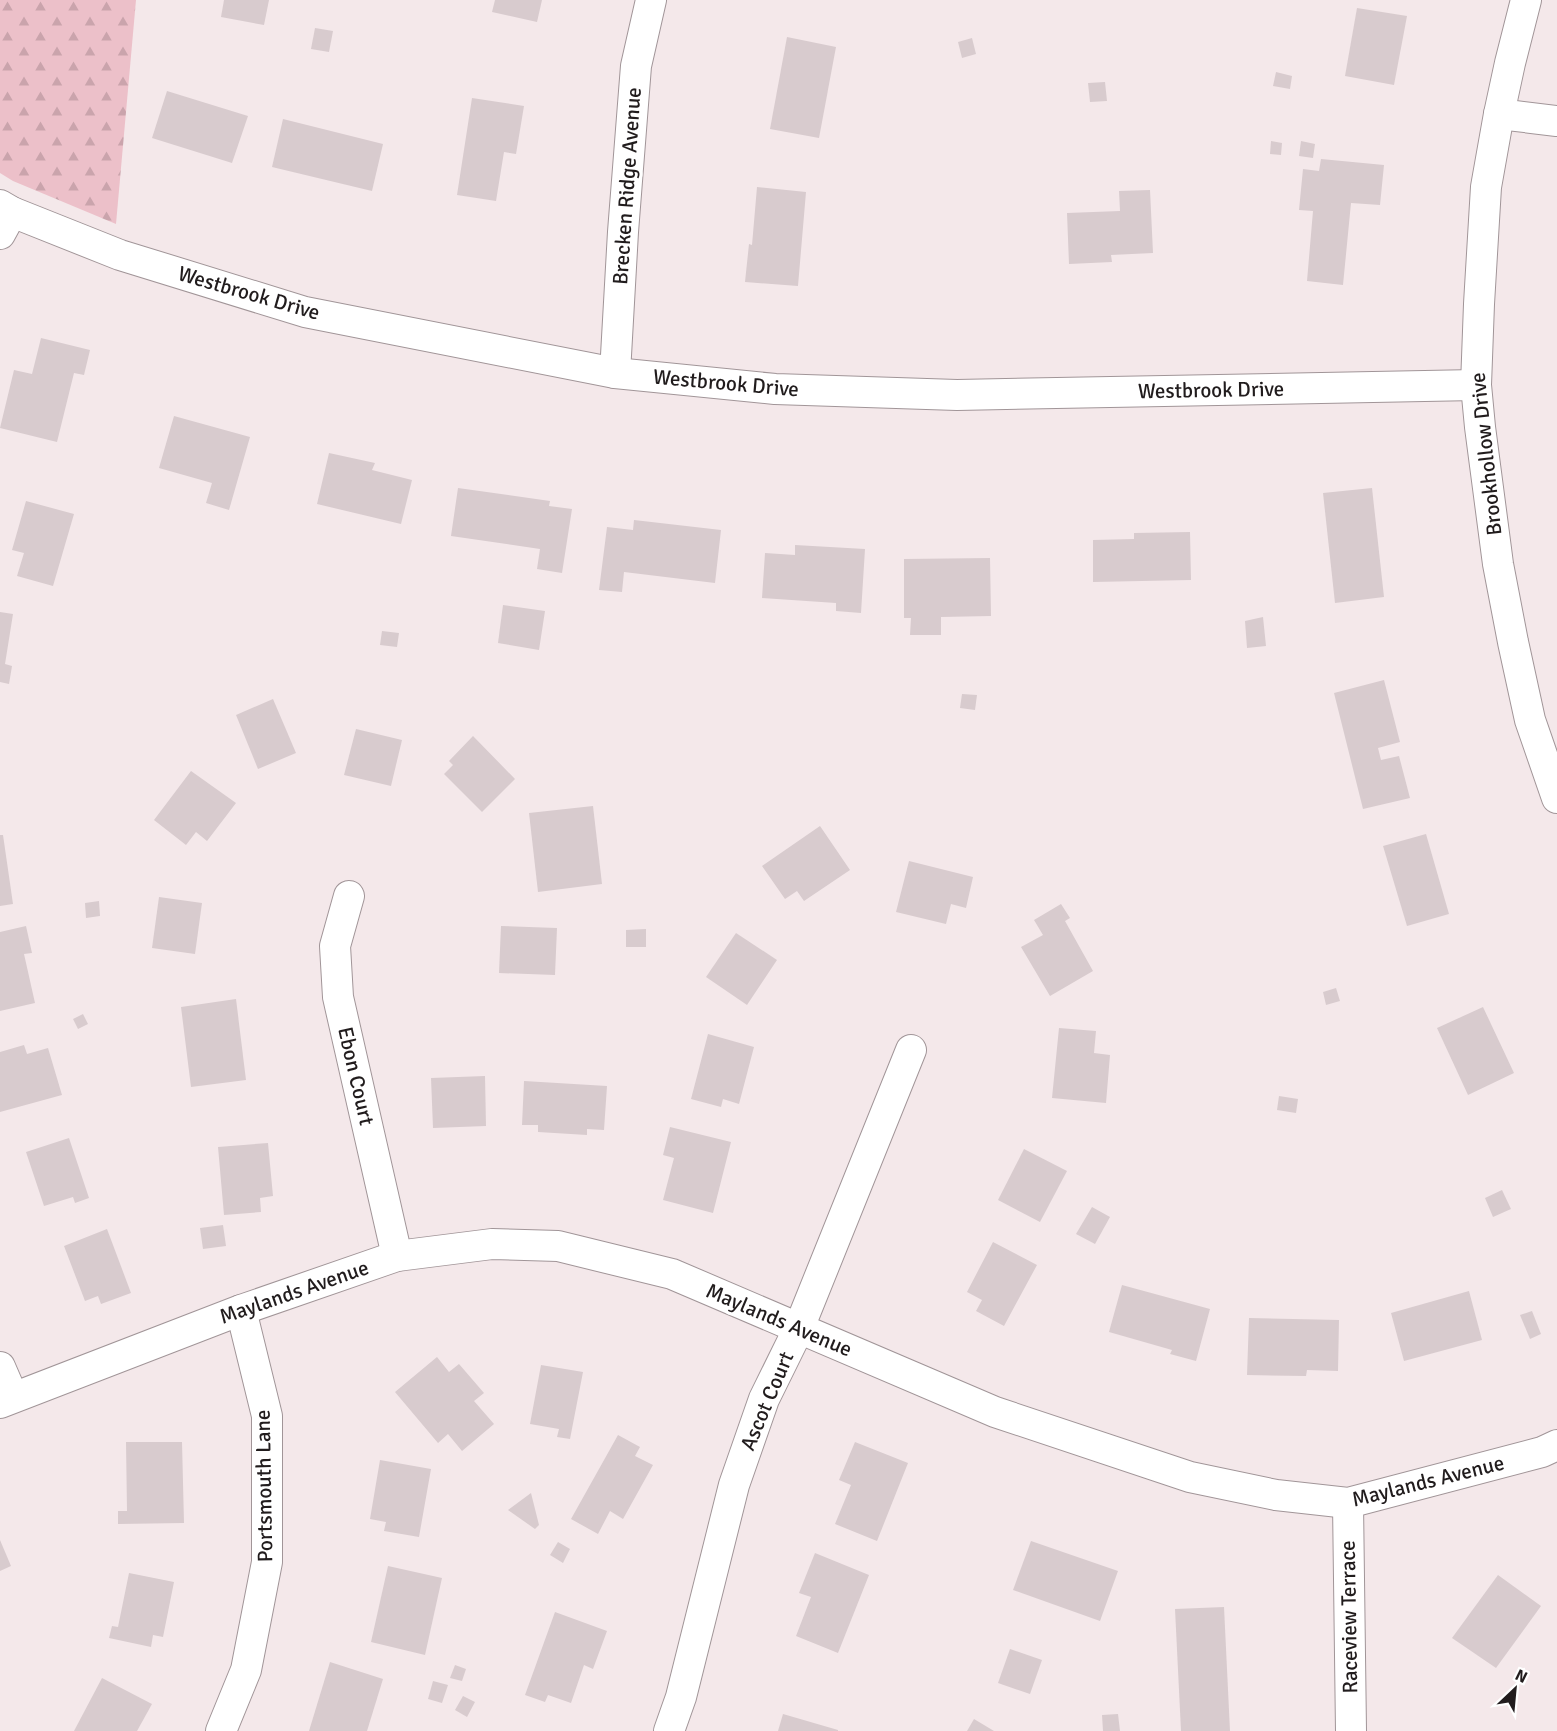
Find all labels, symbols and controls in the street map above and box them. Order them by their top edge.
street label: Brecken Ridge Avenue [607,86,647,286]
street label: Westbrook Drive [175,260,323,326]
street label: Westbrook Drive [652,364,800,402]
street label: Brookhollow Drive [1465,371,1507,537]
street label: Westbrook Drive [1138,376,1284,404]
street label: Ebon Court [332,1024,380,1128]
street label: Maylands Avenue [216,1254,372,1330]
street label: Maylands Avenue [702,1278,856,1362]
street label: Ascot Court [735,1348,799,1454]
street label: Portsmouth Lane [250,1409,278,1563]
street label: Maylands Avenue [1349,1450,1507,1512]
street label: Raceview Terrace [1335,1540,1363,1694]
north arrow [1485,1659,1545,1719]
text: N [1512,1665,1531,1688]

